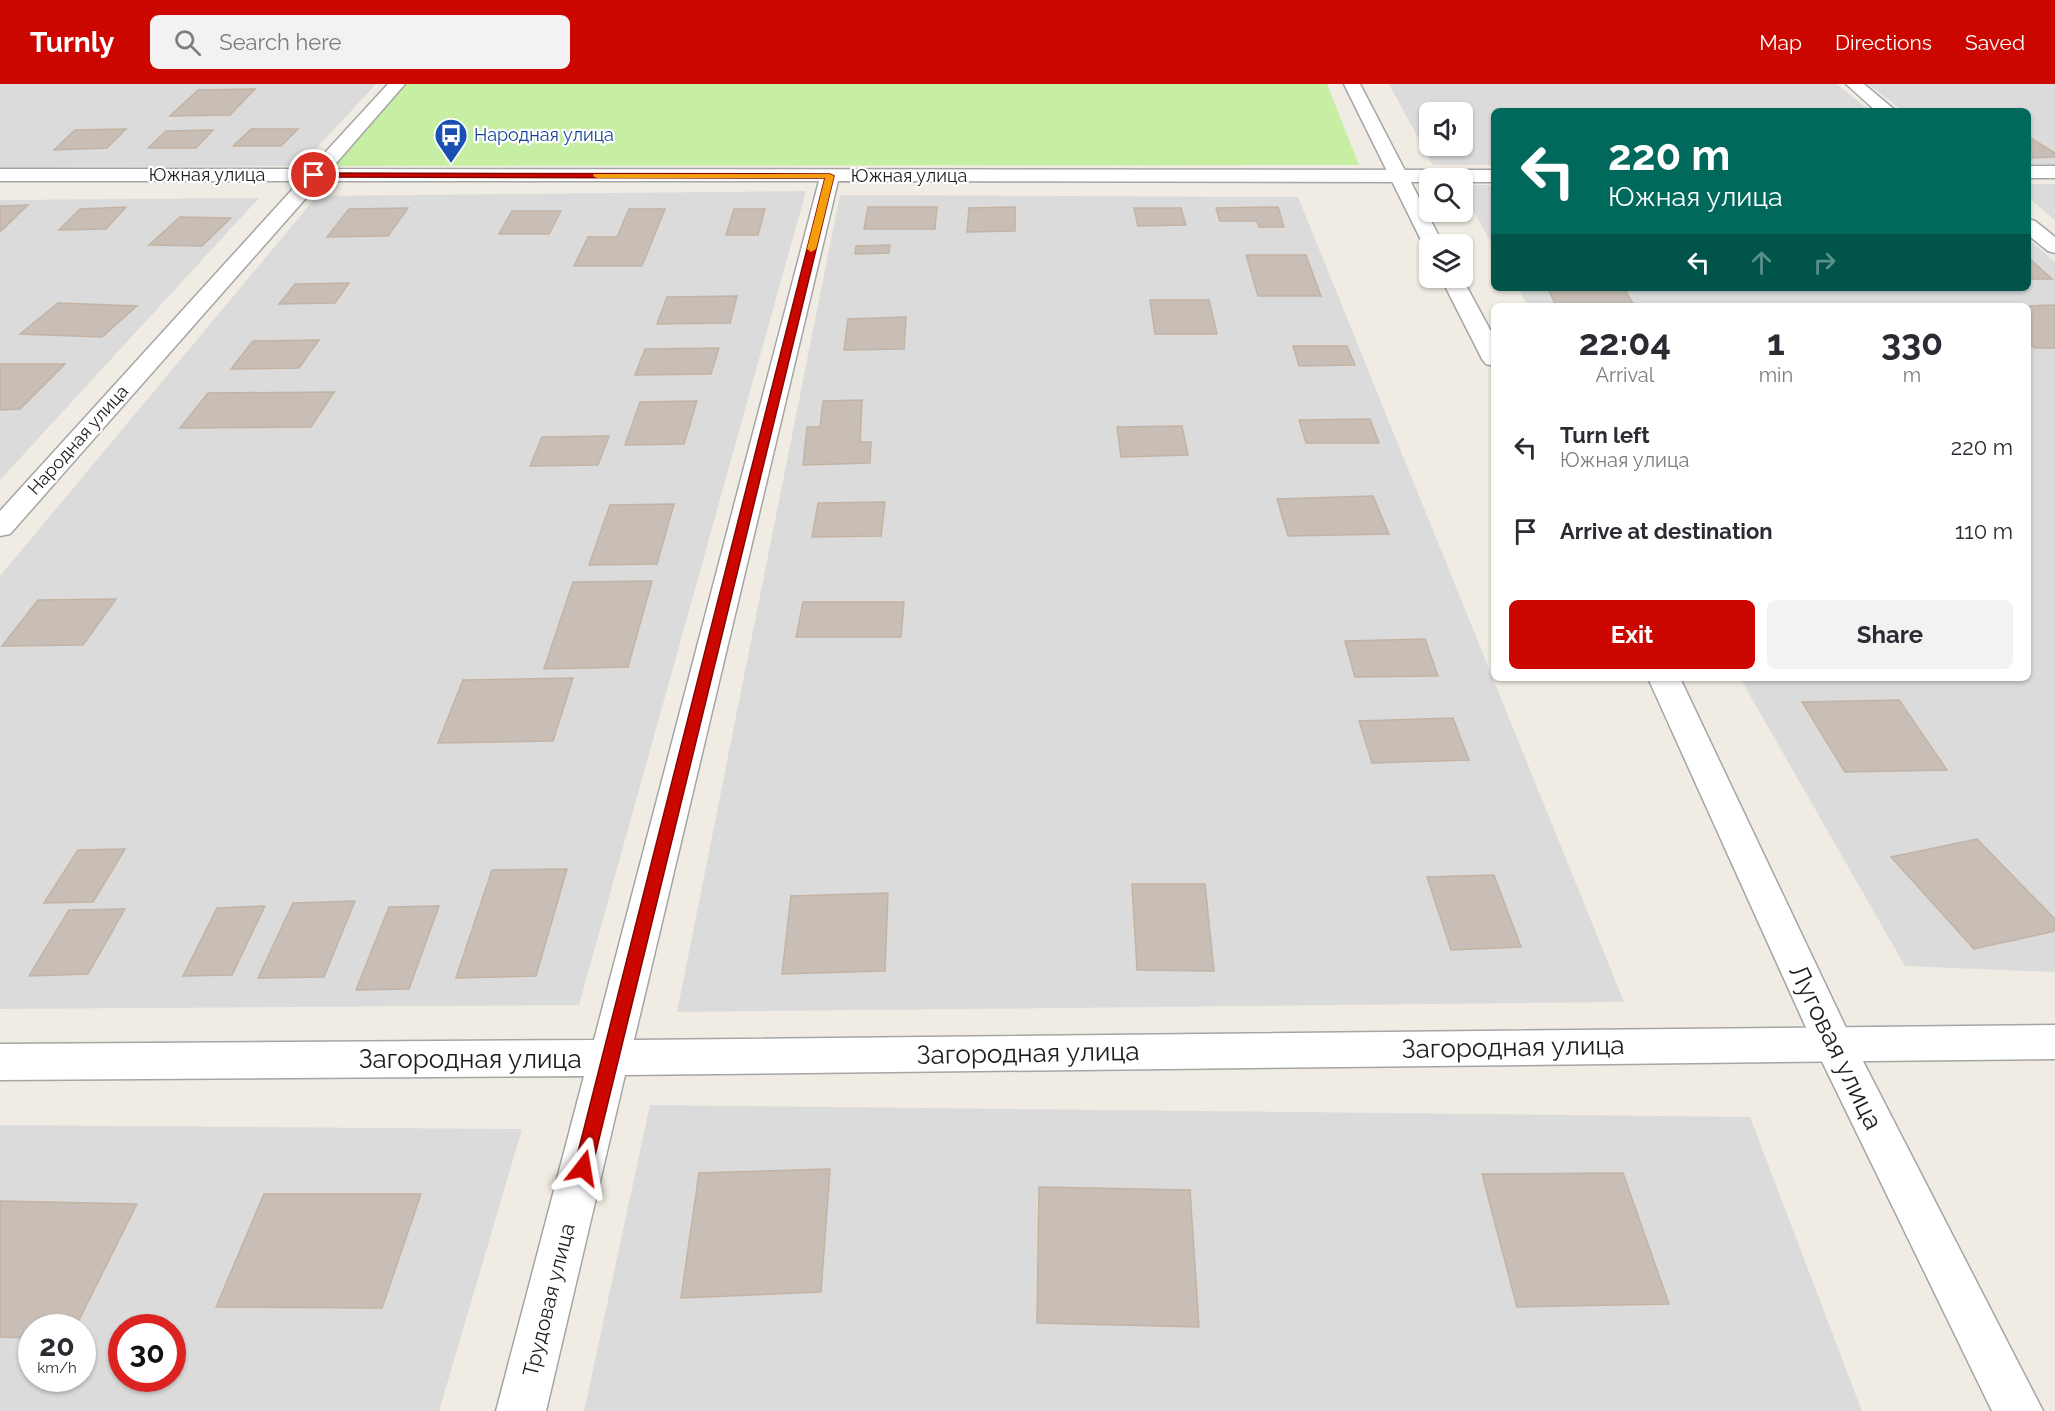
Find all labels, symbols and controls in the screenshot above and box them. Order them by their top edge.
search box [150,15,570,69]
text: Turnly [30,26,114,59]
icon: search [171,26,204,59]
text: Search here [219,29,341,55]
text: Map [1759,30,1802,55]
text: Directions [1835,30,1932,55]
text: Saved [1965,30,2025,55]
map controls [1419,102,1473,288]
button: sound [1419,102,1473,156]
bus stop icon: Народная улица [433,117,469,164]
place label: Народная улица [474,124,614,145]
text: 220 m [1608,131,1730,180]
icon: left [1509,132,1587,210]
pin [288,149,339,200]
icon: arrive [297,158,330,191]
street label: Южная улица [149,164,265,185]
street label: Южная улица [851,165,967,186]
button: search [1419,168,1473,222]
text: Южная улица [1608,181,1783,212]
button: layers [1419,234,1473,288]
icon: left [1682,246,1715,279]
icon: ahead [1745,246,1778,279]
icon: right [1808,246,1841,279]
text: 22:04 [1579,321,1671,363]
text: 1 [1767,321,1785,363]
text: 330 [1881,321,1943,363]
text: Arrival [1596,363,1654,387]
text: min [1759,363,1793,387]
text: m [1903,363,1921,387]
street label: Народная улица [23,381,132,499]
text: Turn left [1560,422,1650,448]
icon: left [1509,431,1542,464]
text: 220 m [1951,434,2013,460]
text: Южная улица [1560,448,1689,472]
icon: arrive [1509,515,1542,548]
text: Arrive at destination [1560,518,1773,544]
text: 110 m [1955,518,2013,544]
button: Exit [1509,600,1755,669]
button: Share [1767,600,2013,669]
street label: Луговая улица [1783,960,1889,1134]
street label: Загородная улица [1401,1030,1625,1064]
street label: Загородная улица [916,1036,1140,1070]
street label: Загородная улица [358,1044,582,1074]
position arrow [551,1136,615,1200]
street label: Трудовая улица [517,1221,580,1379]
speed limit sign: 30 [108,1314,186,1392]
text: 20 [39,1328,75,1363]
text: km/h [37,1359,77,1377]

